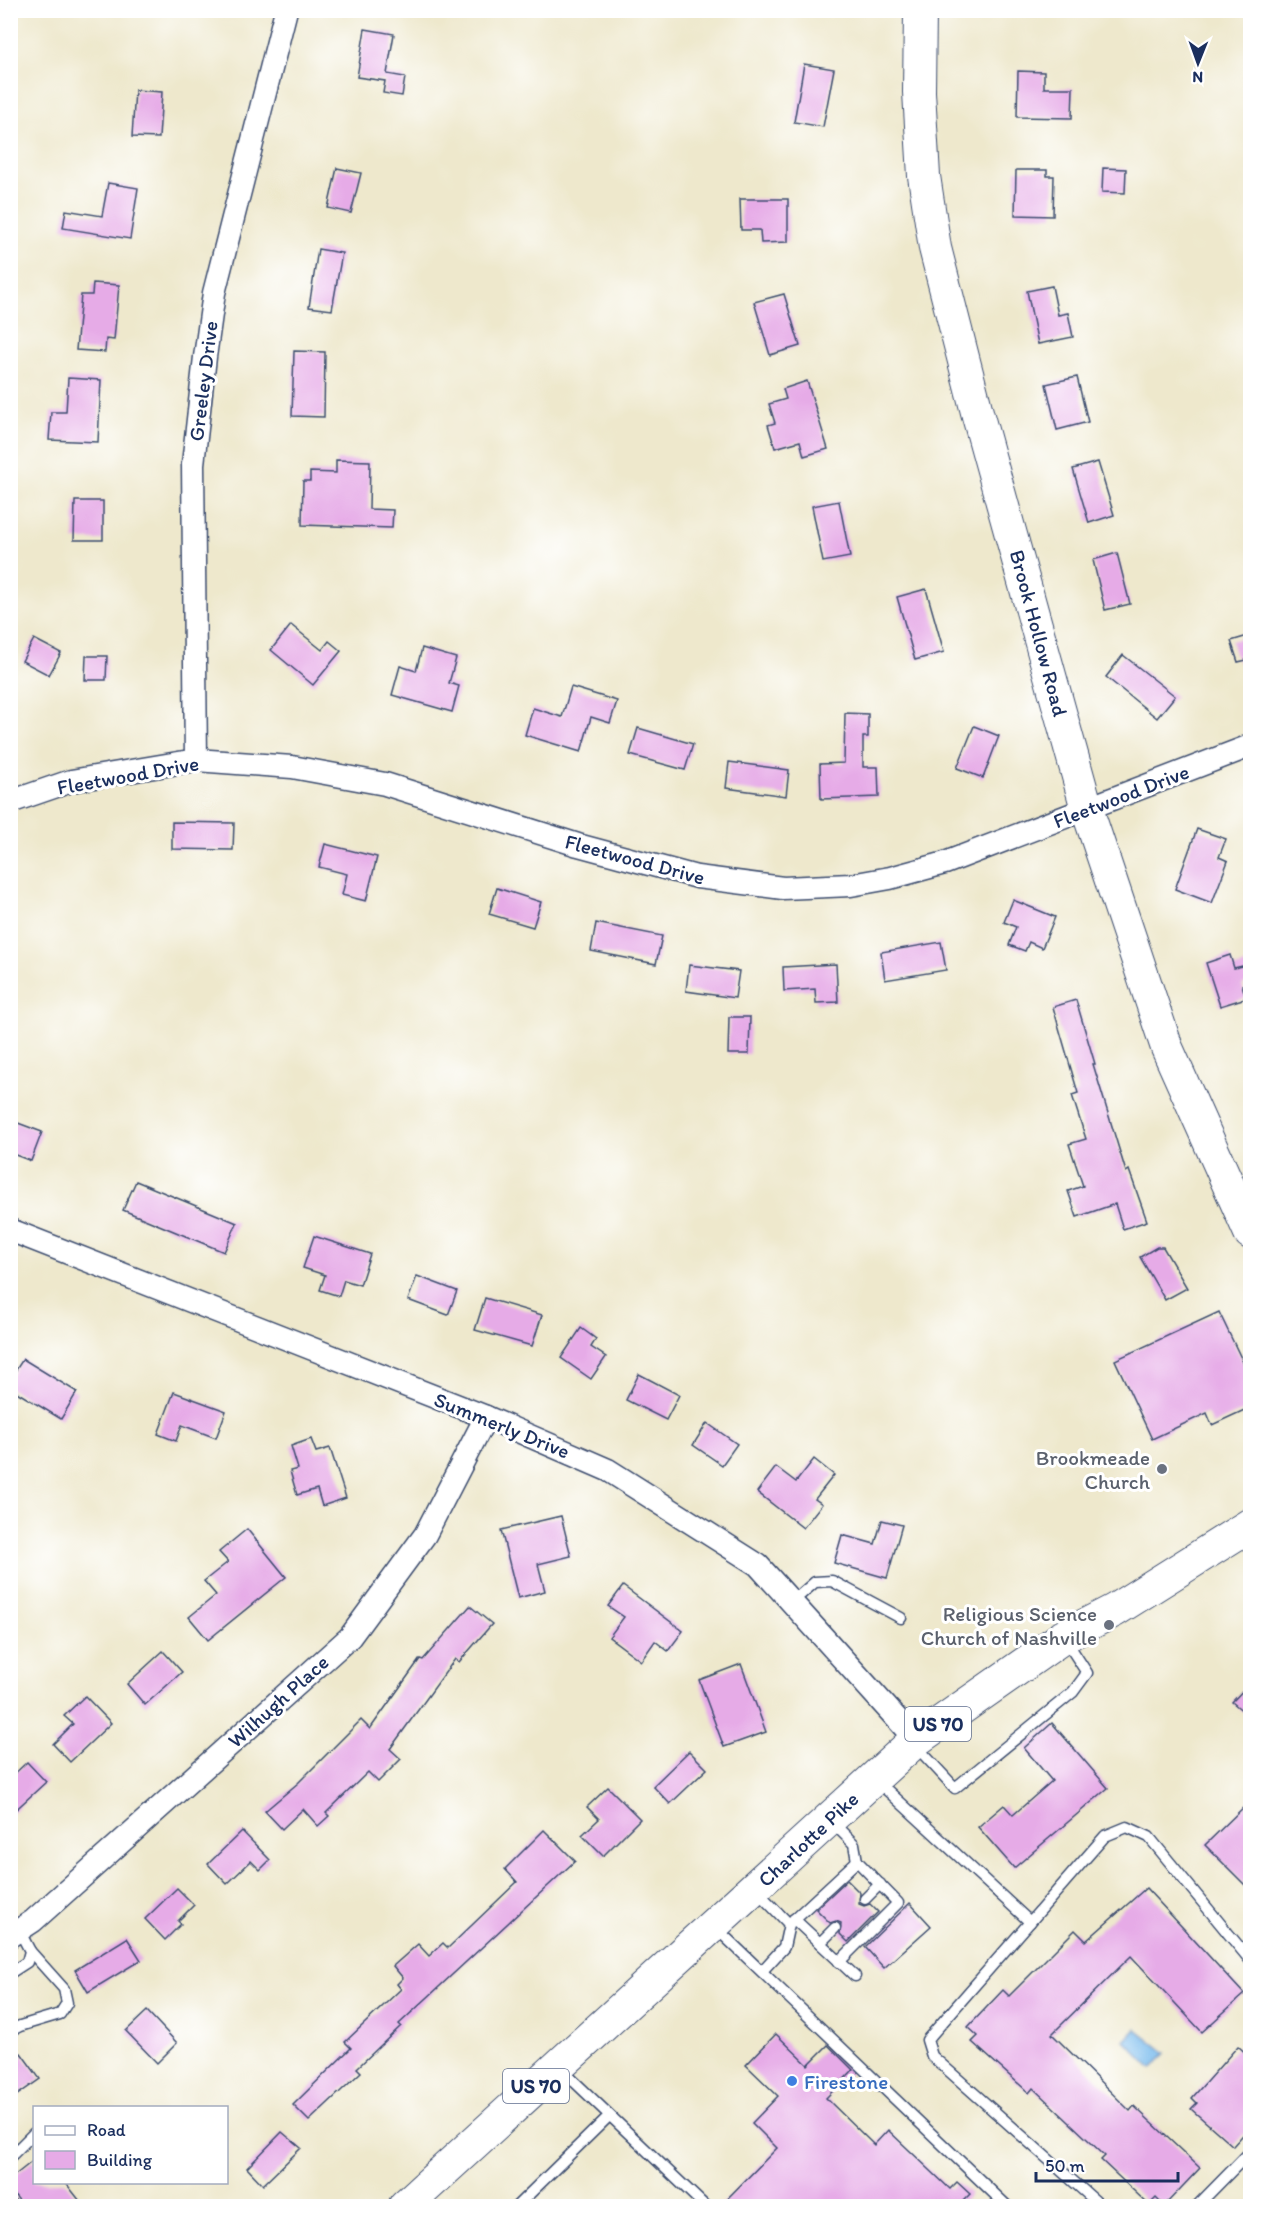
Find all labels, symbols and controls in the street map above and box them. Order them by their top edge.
north arrow [1168,33,1228,93]
text: N [1192,68,1203,87]
street label: Greeley Drive [183,319,223,443]
street label: Brook Hollow Road [1005,547,1073,720]
street label: Fleetwood Drive [55,750,201,800]
street label: Fleetwood Drive [1049,759,1193,833]
street label: Fleetwood Drive [562,828,708,890]
street label: Summerly Drive [431,1386,574,1464]
place label: Brookmeade Church [1036,1445,1151,1494]
marker: Brookmeade Church [1155,1462,1169,1476]
place label: Religious Science Church of Nashville [921,1601,1097,1650]
marker: Religious Science Church of Nashville [1102,1618,1116,1632]
street label: Wilhugh Place [222,1649,334,1753]
road number: US 70 [905,1707,971,1741]
street label: Charlotte Pike [753,1786,863,1892]
road number: US 70 [503,2069,569,2103]
place label: Firestone [804,2069,888,2094]
marker: Firestone [785,2074,799,2088]
legend [33,2106,228,2184]
text: Road [87,2119,126,2141]
scale bar [1036,2145,1178,2183]
text: Building [87,2149,153,2171]
text: 50 m [1045,2155,1085,2177]

